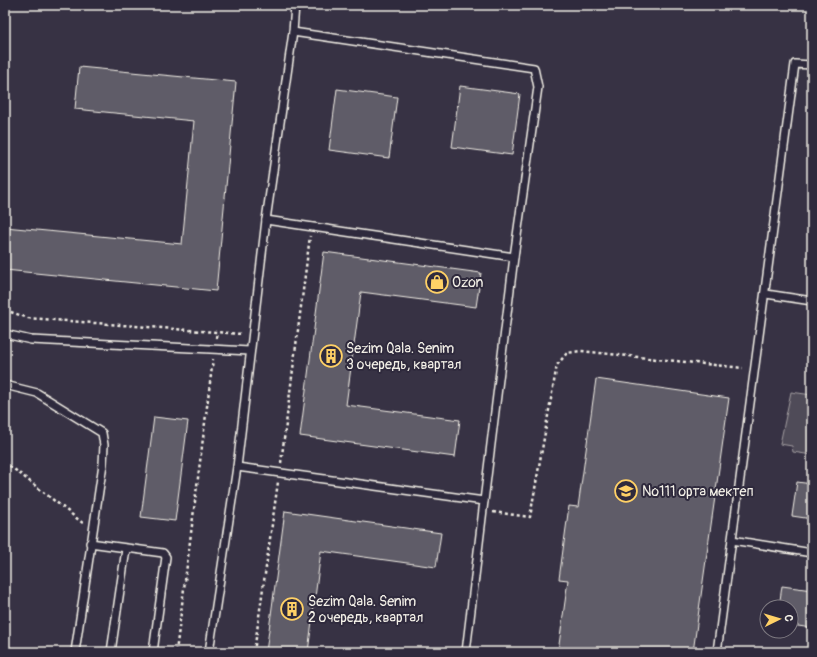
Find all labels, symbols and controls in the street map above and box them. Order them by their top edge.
shop icon: Ozon [424,269,450,295]
place label: Ozon [452,274,484,291]
place label: Sezim Qala. Senim 3 очередь, квартал [346,340,461,373]
building icon: Sezim Qala. Senim 3 очередь, квартал [318,343,344,369]
school or university icon: №111 орта мектеп [613,478,639,504]
place label: №111 орта мектеп [642,483,754,500]
place label: Sezim Qala. Senim 2 очередь, квартал [308,593,423,626]
building icon: Sezim Qala. Senim 2 очередь, квартал [279,596,305,622]
north arrow [759,599,799,639]
text: С [782,614,795,622]

